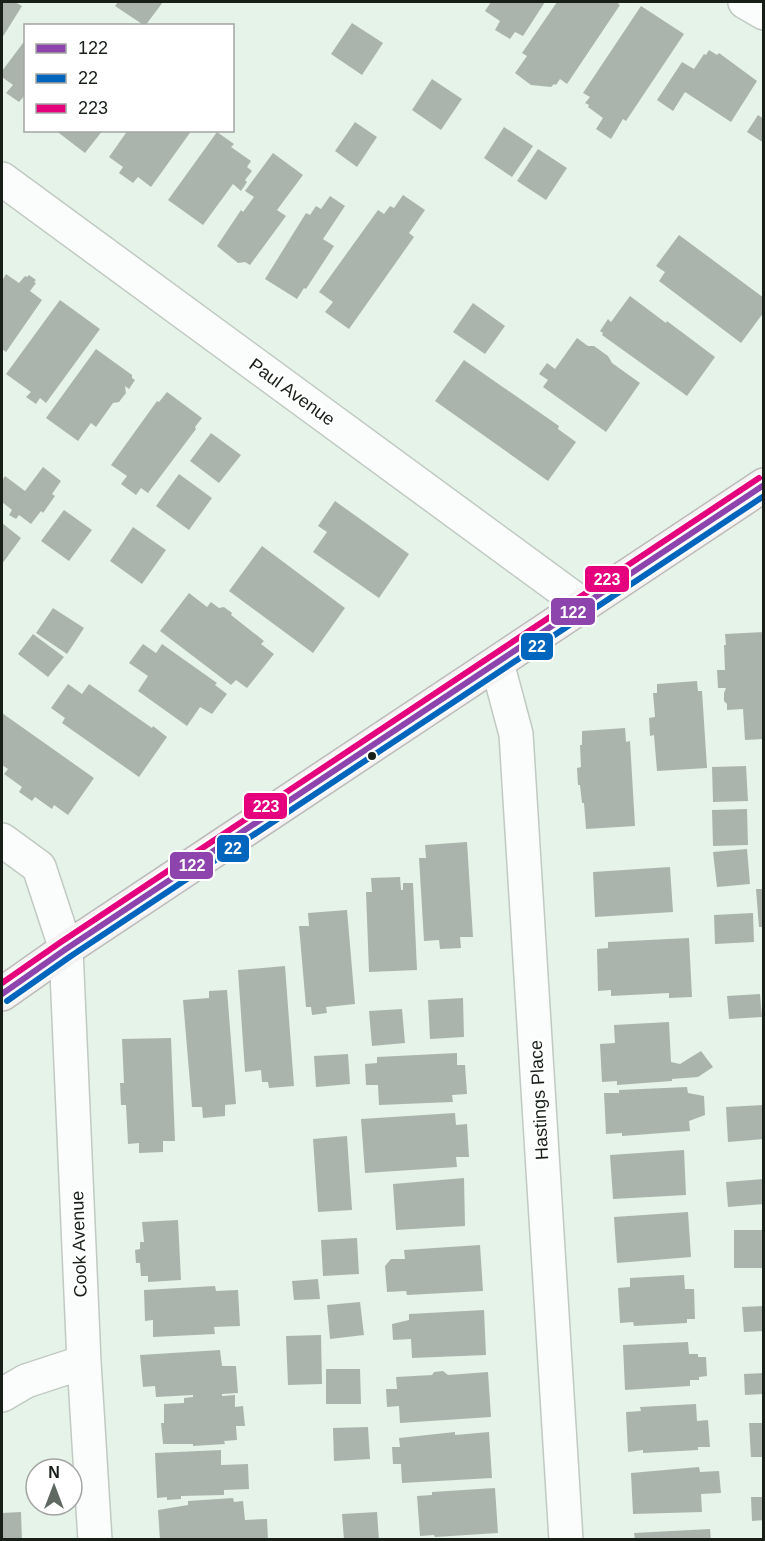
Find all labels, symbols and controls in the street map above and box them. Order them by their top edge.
legend [24,24,234,132]
text: 122 [78,38,108,58]
text: 22 [78,68,98,88]
text: 223 [78,98,108,118]
street label: Paul Avenue [245,354,339,430]
line badge: 223 [584,565,630,593]
text: 223 [594,571,620,588]
line badge: 122 [550,597,596,626]
text: 122 [560,604,586,621]
line badge: 22 [520,632,554,661]
text: 22 [528,638,546,655]
unlabelled marker [366,750,378,762]
line badge: 223 [243,792,288,820]
text: 223 [253,798,279,815]
line badge: 22 [216,834,250,863]
text: 22 [224,840,242,857]
line badge: 122 [169,851,214,880]
text: 122 [179,857,205,874]
street label: Hastings Place [526,1040,552,1160]
street label: Cook Avenue [67,1190,91,1298]
north arrow [24,1457,84,1517]
text: N [48,1464,60,1481]

